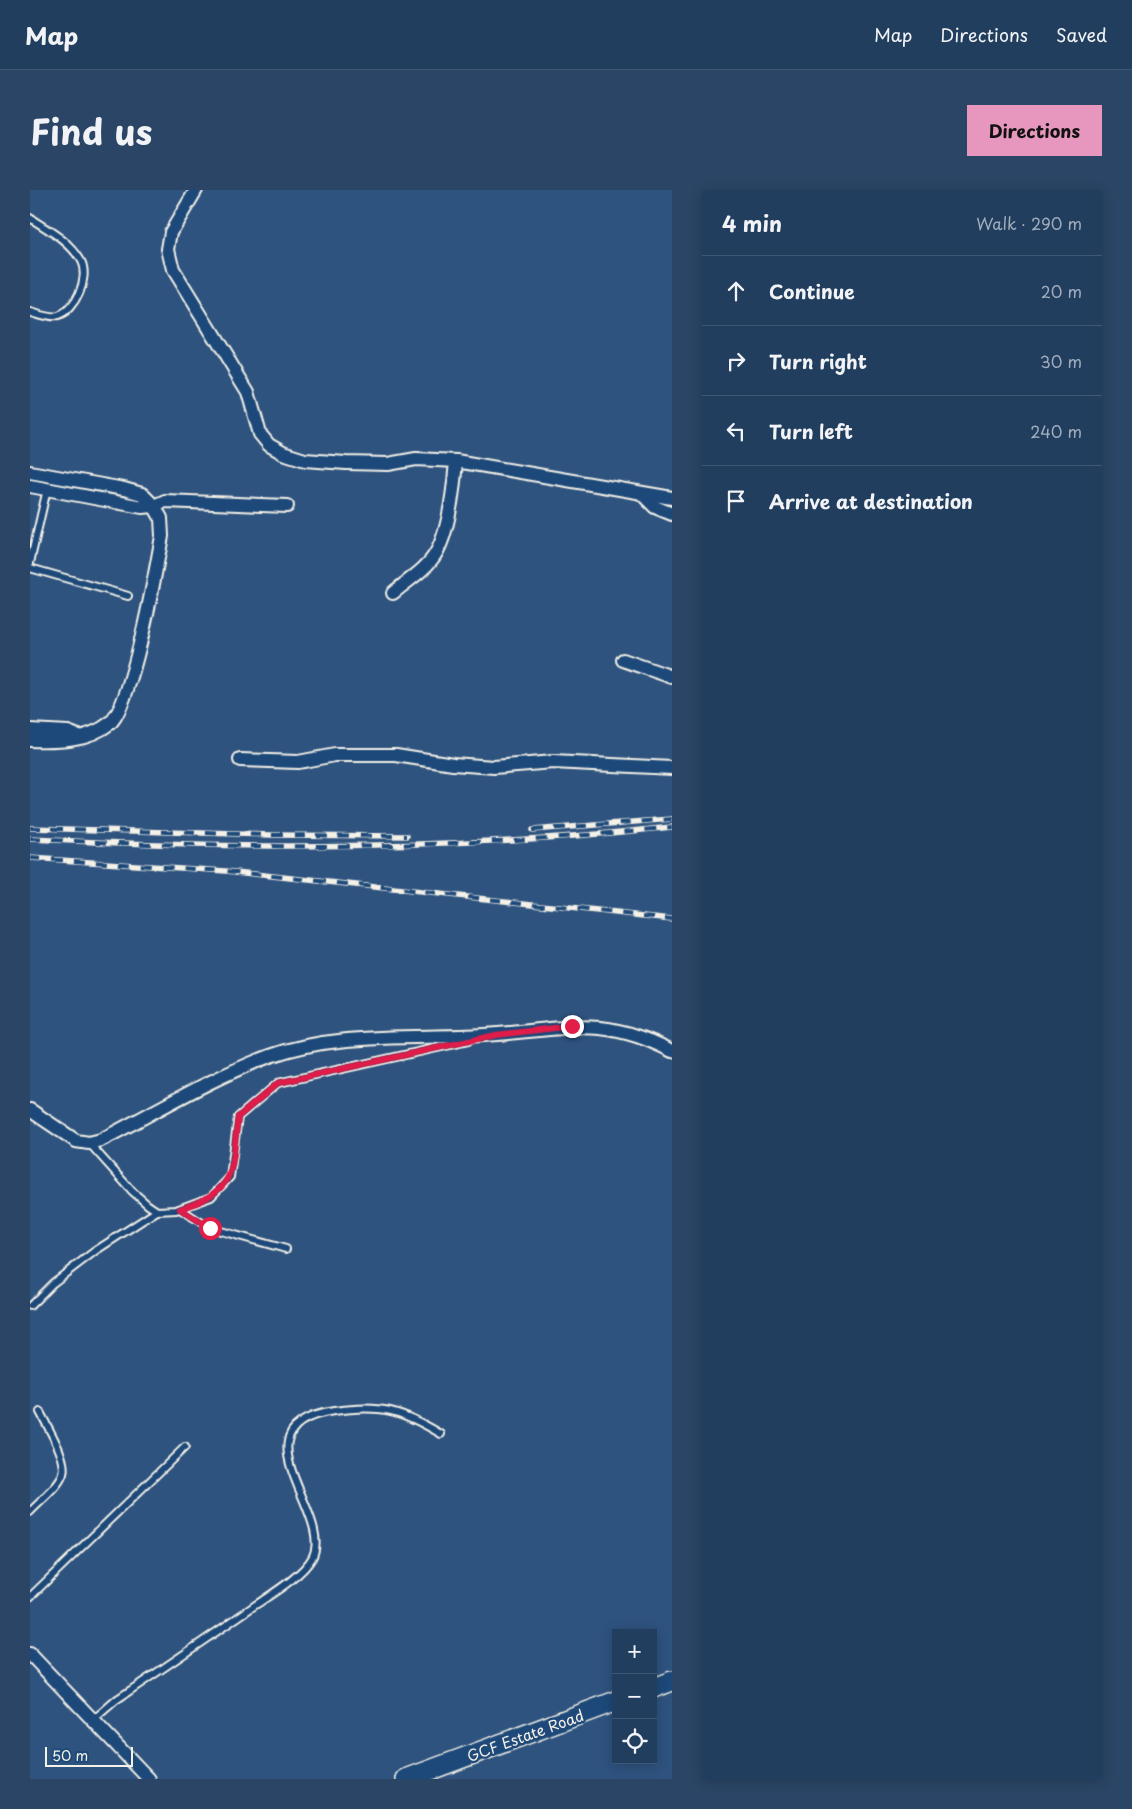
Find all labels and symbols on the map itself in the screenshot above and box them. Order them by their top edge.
route end [561,1015,584,1038]
route start [199,1217,222,1240]
street label: GCF Estate Road [463,1703,587,1767]
scale bar [45,1744,132,1767]

